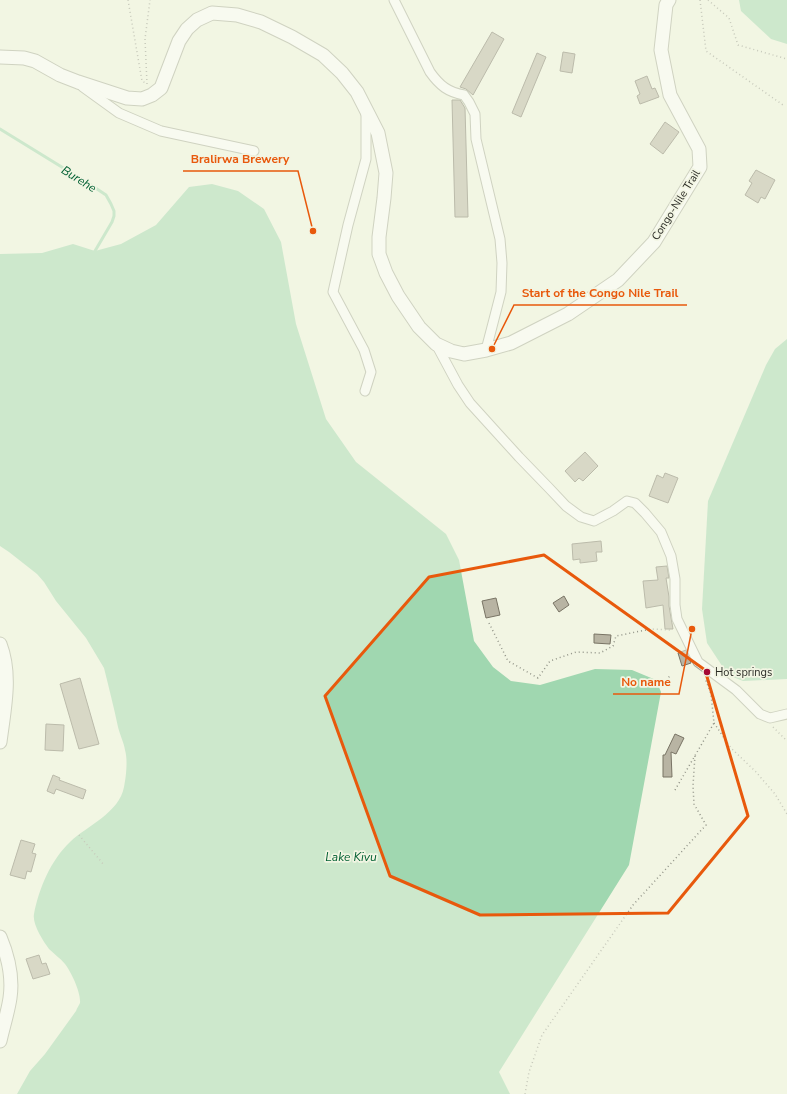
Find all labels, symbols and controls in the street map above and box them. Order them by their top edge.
callout: Bralirwa Brewery [183,147,298,171]
text: Bralirwa Brewery [191,151,290,167]
water label: Burehe [58,162,100,196]
street label: Congo-Nile Trail [648,166,704,243]
callout: Start of the Congo Nile Trail [514,281,687,305]
text: Start of the Congo Nile Trail [522,285,678,301]
place label: Hot springs [715,665,772,680]
marker: Hot springs [702,667,712,677]
callout: No name [613,670,679,694]
text: No name [621,674,671,690]
water label: Lake Kivu [325,849,377,865]

